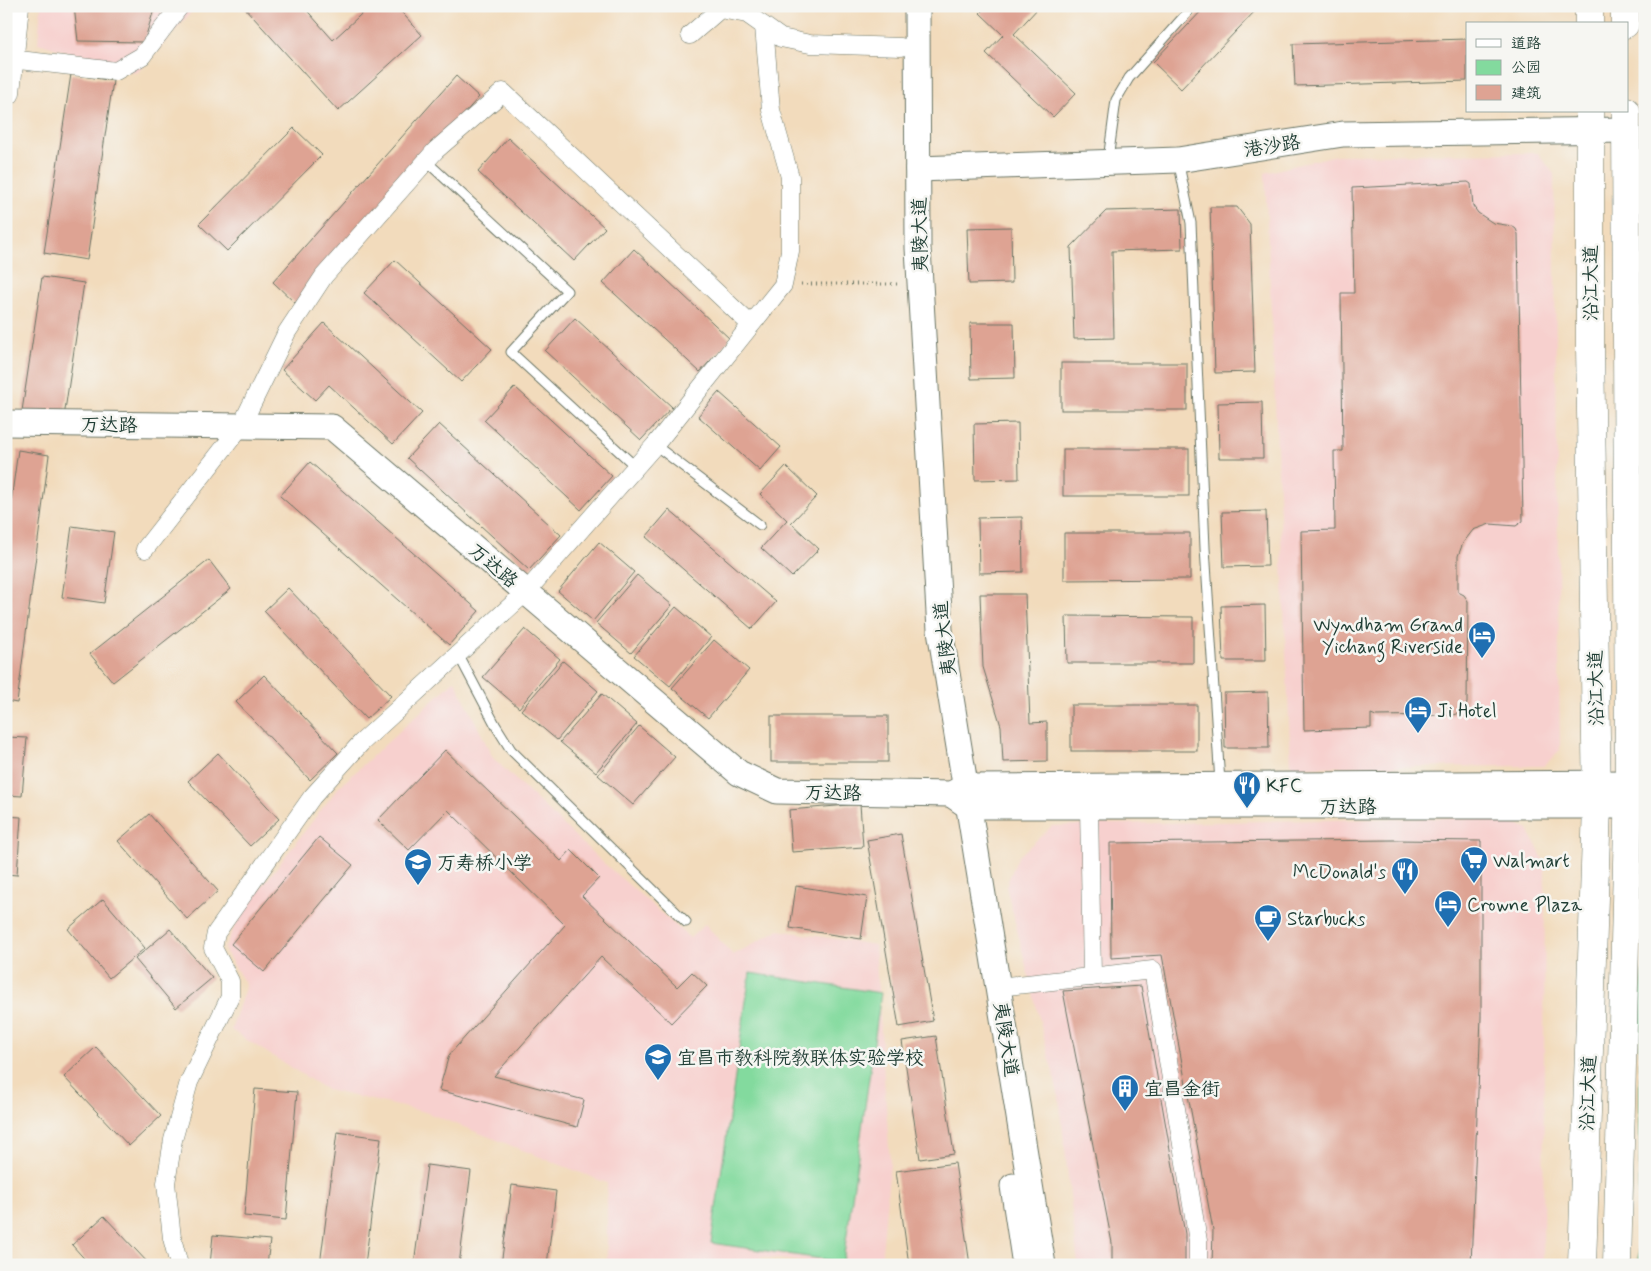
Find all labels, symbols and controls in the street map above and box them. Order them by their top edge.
legend [1466,22,1628,112]
text: 道路 [1511,34,1541,54]
text: 公园 [1511,58,1541,78]
text: 建筑 [1511,84,1541,104]
street label: 港沙路 [1242,130,1302,163]
street label: 夷陵大道 [907,197,934,273]
street label: 沿江大道 [1579,245,1604,321]
street label: 万达路 [80,413,138,438]
street label: 万达路 [463,538,523,594]
street label: 夷陵大道 [928,600,963,678]
place label: Wyndham Grand Yichang Riverside [1313,613,1463,663]
hotel icon: Wyndham Grand Yichang Riverside [1467,620,1497,659]
street label: 沿江大道 [1583,650,1610,726]
hotel icon: Ji Hotel [1403,695,1433,734]
place label: Ji Hotel [1437,699,1497,724]
restaurant icon: KFC [1232,770,1262,809]
place label: KFC [1266,774,1302,799]
street label: 万达路 [804,781,862,806]
street label: 万达路 [1319,795,1377,820]
supermarket icon: Walmart [1459,845,1489,884]
school or university icon: 万寿桥小学 [403,847,433,886]
place label: Walmart [1493,849,1570,874]
place label: 万寿桥小学 [437,851,532,876]
restaurant icon: McDonald's [1390,856,1420,895]
place label: McDonald's [1293,860,1387,885]
hotel icon: Crowne Plaza [1433,889,1463,928]
place label: Crowne Plaza [1467,893,1583,918]
cafe icon: Starbucks [1253,903,1283,942]
place label: Starbucks [1287,907,1366,932]
street label: 夷陵大道 [987,1000,1024,1079]
school or university icon: 宜昌市教科院教联体实验学校 [643,1042,673,1081]
place label: 宜昌市教科院教联体实验学校 [677,1046,924,1071]
street label: 沿江大道 [1575,1055,1602,1131]
building icon: 宜昌金街 [1110,1073,1140,1112]
place label: 宜昌金街 [1144,1077,1220,1102]

